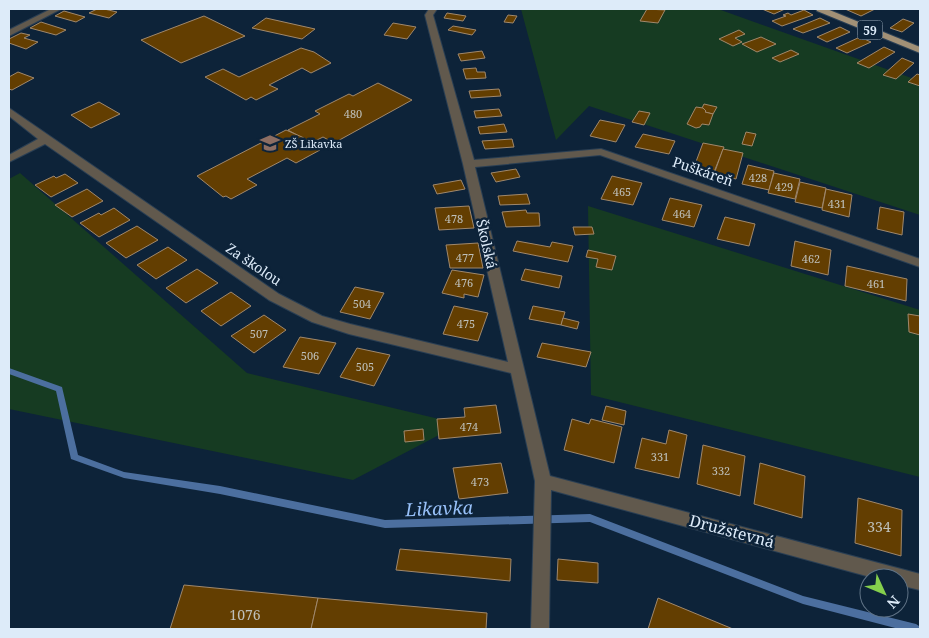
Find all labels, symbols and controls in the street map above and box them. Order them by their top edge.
road number: 59 [858,20,882,40]
house number: 480 [344,106,362,121]
school or university icon: ZŠ Likavka [259,132,281,154]
place label: ZŠ Likavka [285,136,342,151]
street label: Puškáreň [670,152,736,190]
house number: 428 [749,170,767,185]
house number: 429 [775,179,793,194]
house number: 465 [613,184,631,199]
house number: 431 [828,196,846,211]
house number: 464 [673,206,691,221]
house number: 478 [445,211,463,226]
street label: Školská [472,217,502,271]
street label: Za školou [222,238,286,290]
house number: 477 [456,250,474,265]
house number: 462 [802,251,820,266]
house number: 476 [455,275,473,290]
house number: 461 [867,276,885,291]
house number: 504 [353,296,371,311]
house number: 475 [457,316,475,331]
house number: 507 [250,326,268,341]
house number: 506 [301,348,319,363]
house number: 505 [356,359,374,374]
house number: 474 [460,419,478,434]
house number: 331 [651,449,669,464]
house number: 332 [712,463,730,478]
house number: 473 [471,474,489,489]
water label: Likavka [404,495,474,521]
street label: Družstevná [687,509,777,553]
house number: 334 [867,517,891,536]
north arrow [859,568,909,618]
text: N [883,592,904,613]
house number: 1076 [229,605,261,624]

